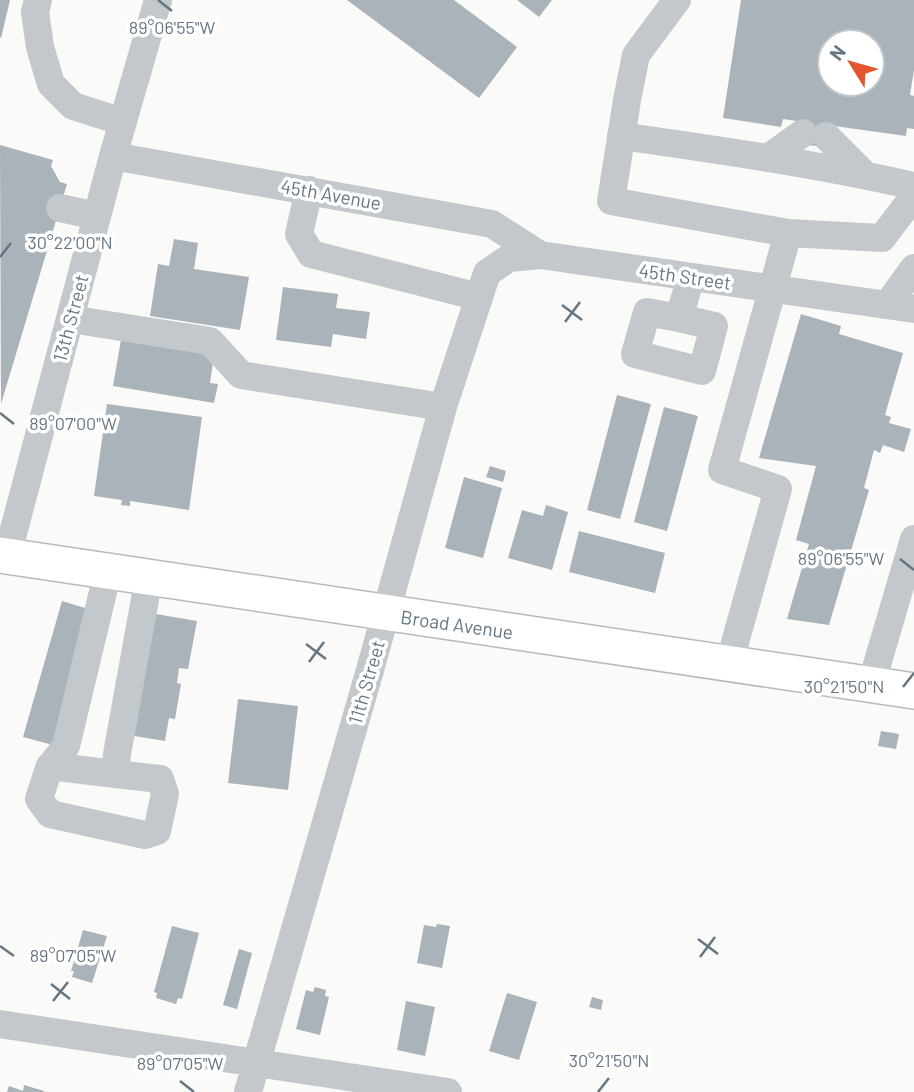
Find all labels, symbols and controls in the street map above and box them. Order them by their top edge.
text: 89°06'55"W [129,16,215,38]
north arrow [816,28,886,98]
text: N [824,40,850,64]
street label: 45th Avenue [279,174,383,214]
text: 30°22'00"N [27,231,113,253]
street label: 45th Street [637,258,733,294]
street label: 13th Street [47,272,93,364]
text: 89°07'00"W [29,412,117,434]
text: 89°06'55"W [798,547,884,569]
street label: Broad Avenue [399,605,515,643]
street label: 11th Street [343,637,389,727]
text: 30°21'50"N [804,675,884,697]
text: 89°07'05"W [30,944,117,966]
text: 30°21'50"N [569,1049,649,1071]
text: 89°07'05"W [137,1052,224,1074]

